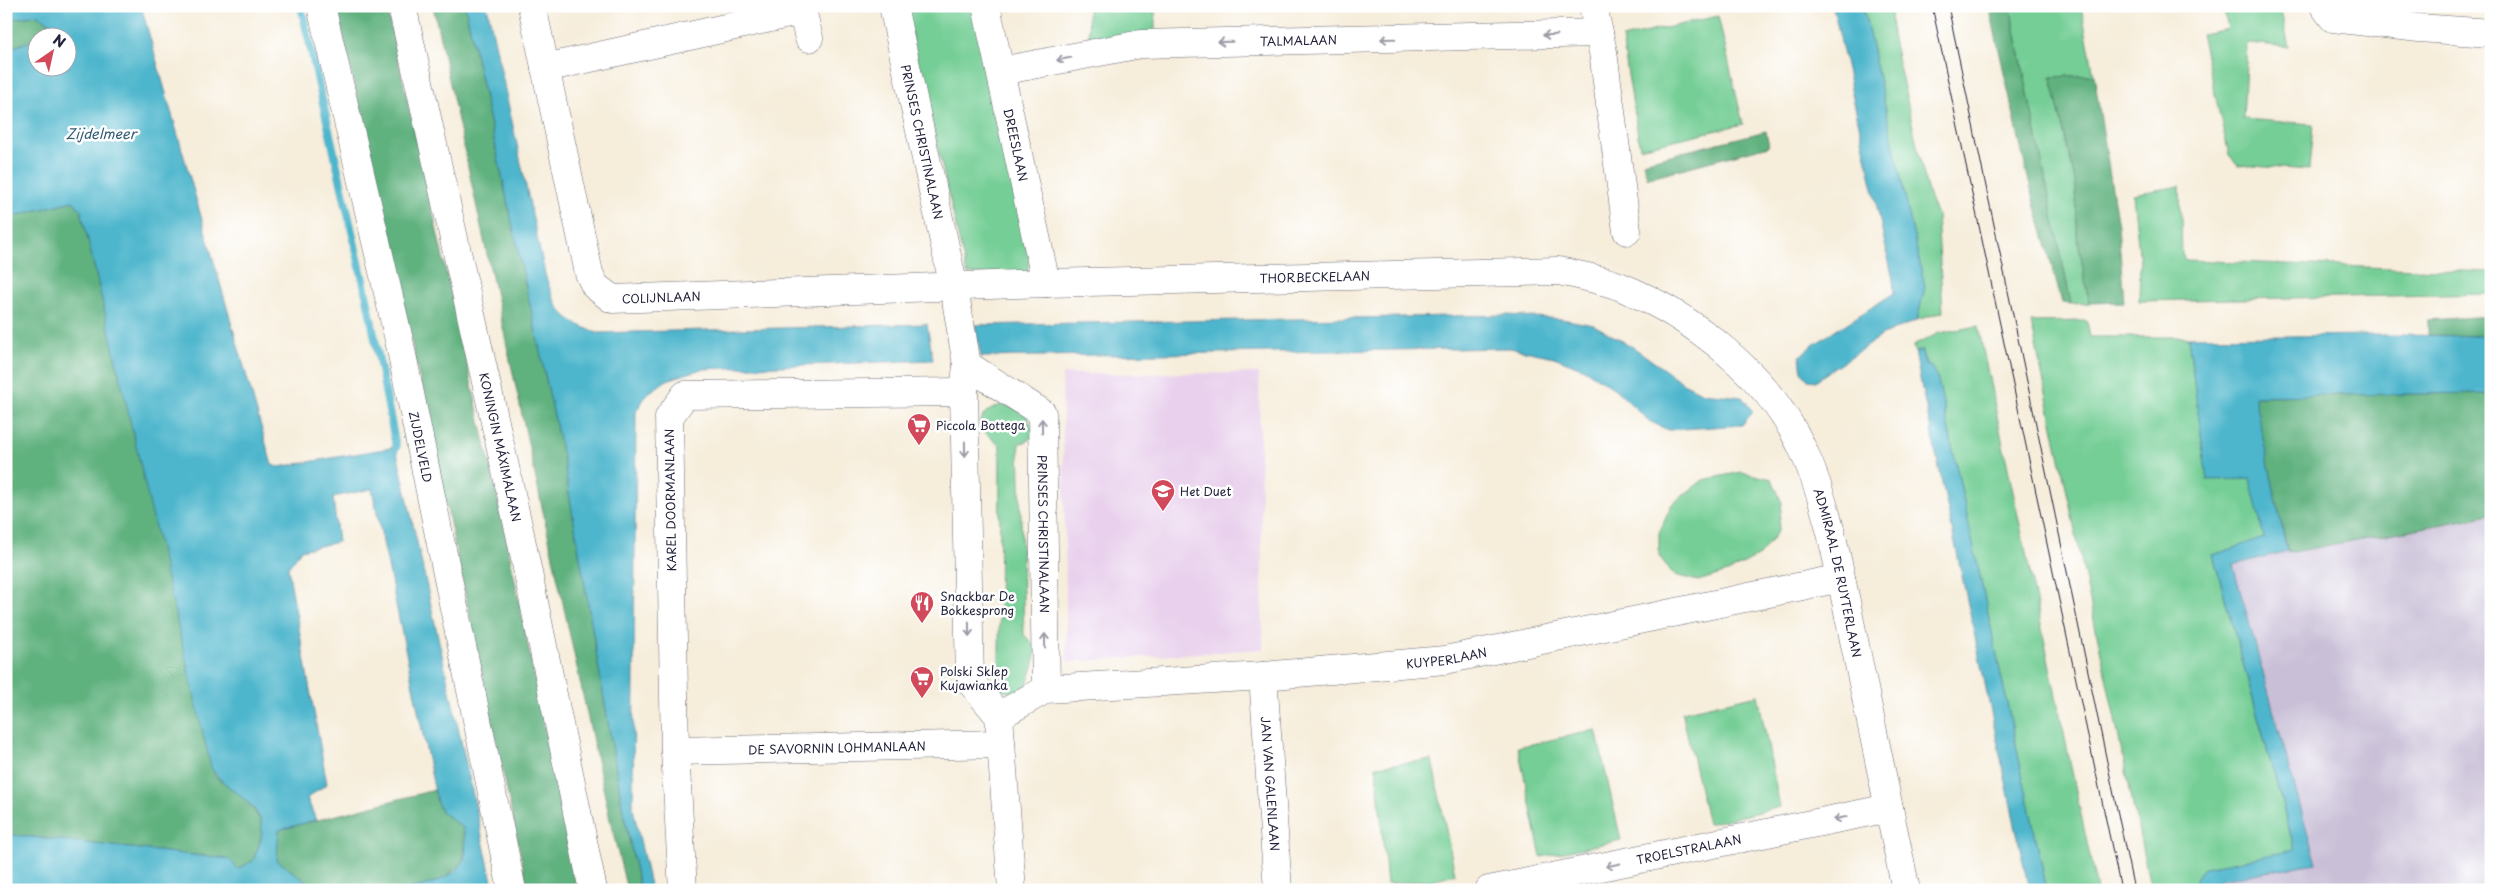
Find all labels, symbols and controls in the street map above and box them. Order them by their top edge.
north arrow [28,28,78,78]
text: N [49,29,70,53]
street label: TALMALAAN [1260,30,1337,50]
one-way arrow [1543,30,1559,39]
one-way arrow [1380,34,1396,43]
one-way arrow [1218,37,1234,47]
one-way arrow [1057,55,1073,64]
street label: PRINSES CHRISTINALAAN [897,63,948,221]
street label: DREESLAAN [999,106,1033,183]
water label: Zijdelmeer [66,123,139,144]
street label: THORBECKELAAN [1259,266,1370,287]
street label: COLIJNLAAN [621,287,701,308]
street label: KONINGIN MÁXIMALAAN [475,371,526,524]
street label: ZIJDELVELD [405,409,437,484]
supermarket icon: Piccola Bottega [906,412,932,446]
place label: Piccola Bottega [936,416,1026,434]
one-way arrow [1037,418,1047,434]
street label: KAREL DOORMANLAAN [660,428,680,572]
one-way arrow [960,440,970,457]
street label: PRINSES CHRISTINALAAN [1034,455,1054,613]
school or university icon: Het Duet [1150,478,1176,512]
place label: Het Duet [1180,482,1232,500]
street label: ADMIRAAL DE RUYTERLAAN [1810,486,1866,659]
place label: Snackbar De Bokkesprong [940,587,1015,619]
restaurant icon: Snackbar De Bokkesprong [909,590,935,624]
one-way arrow [964,620,974,637]
one-way arrow [1040,633,1050,649]
street label: KUYPERLAAN [1405,643,1488,672]
place label: Polski Sklep Kujawianka [940,662,1008,694]
supermarket icon: Polski Sklep Kujawianka [909,665,935,699]
street label: JAN VAN GALENLAAN [1257,716,1284,852]
street label: DE SAVORNIN LOHMANLAAN [748,737,926,758]
one-way arrow [1833,814,1849,823]
street label: TROELSTRALAAN [1635,829,1743,869]
one-way arrow [1606,860,1622,870]

